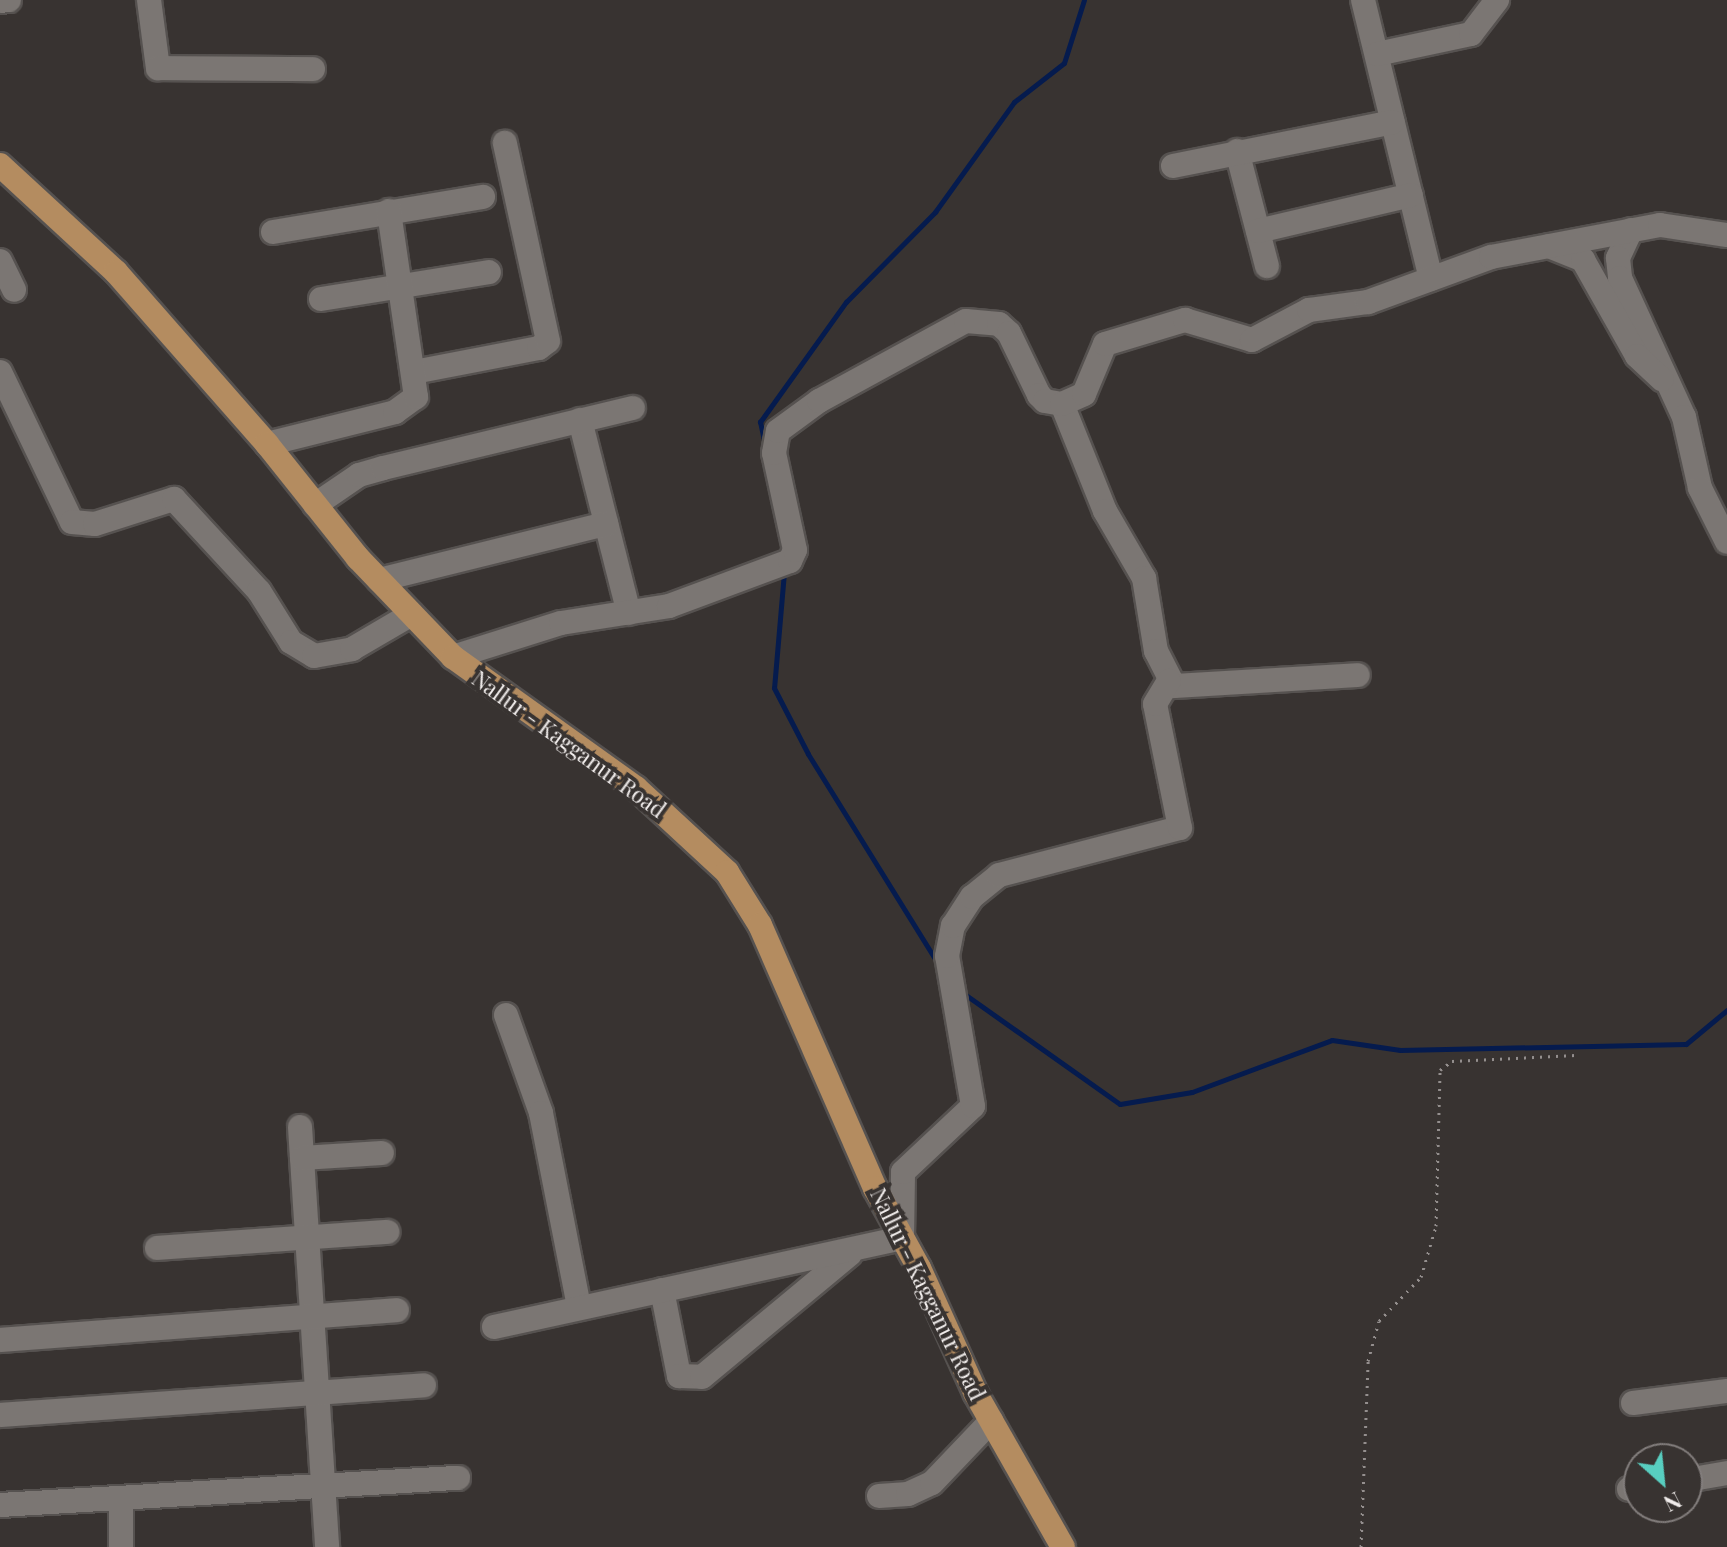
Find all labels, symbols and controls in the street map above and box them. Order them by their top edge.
street label: Nallur - Kagganur Road [467,665,671,823]
street label: Nallur - Kagganur Road [865,1183,991,1405]
north arrow [1623,1443,1703,1523]
text: N [1659,1486,1687,1520]

